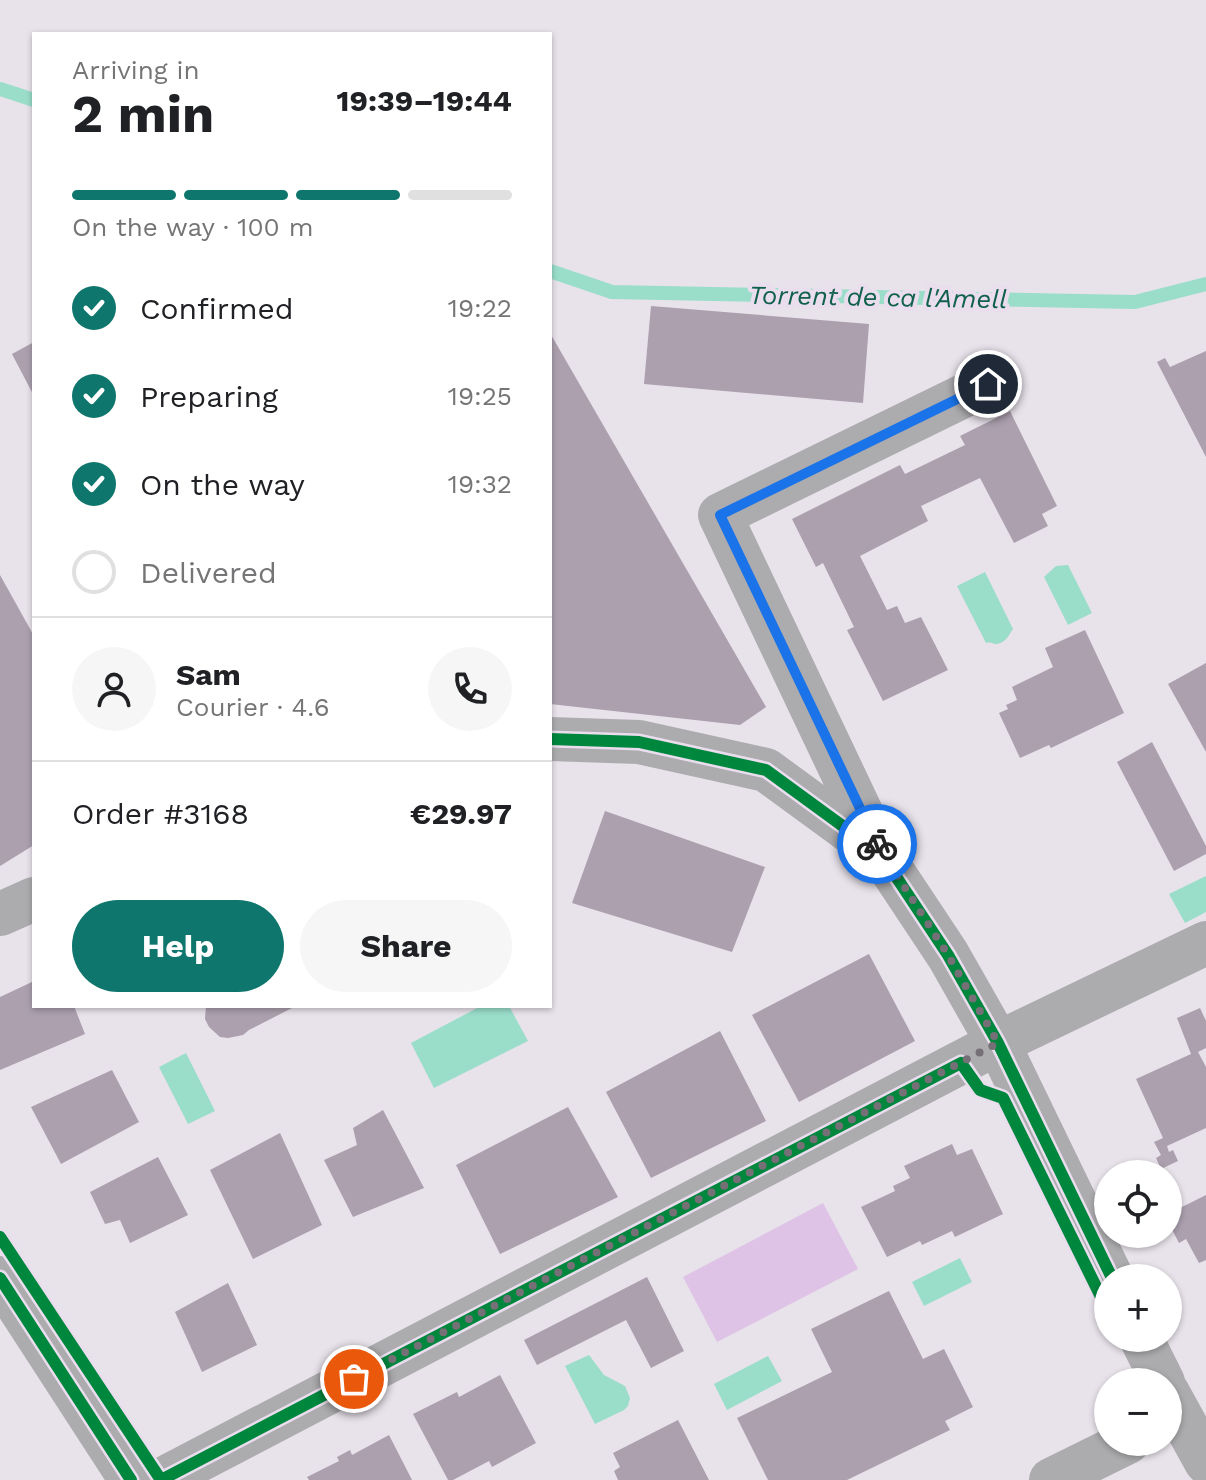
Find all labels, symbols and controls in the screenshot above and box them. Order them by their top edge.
text: Arriving in [72,55,200,85]
text: 19:39–19:44 [336,83,512,118]
text: 2 min [72,84,214,145]
text: On the way · 100 m [72,212,313,242]
water label: Torrent de ca l'Amell [749,280,1007,314]
icon: check [72,286,116,330]
text: Confirmed [140,291,294,326]
text: 19:22 [448,293,512,323]
pin [954,350,1022,418]
icon: home [966,362,1010,406]
icon: check [72,374,116,418]
text: Preparing [140,379,278,414]
text: 19:25 [448,381,512,411]
icon: check [72,462,116,506]
text: On the way [140,467,305,502]
text: 19:32 [448,469,512,499]
text: Delivered [140,555,277,590]
button: person [72,647,156,731]
button: phone [428,647,512,731]
text: Sam [176,657,241,692]
text: Courier · 4.6 [176,692,330,722]
text: Order #3168 [72,796,249,831]
text: €29.97 [410,796,512,831]
courier [837,804,917,884]
icon: bike [855,822,899,866]
button: Help [72,900,284,992]
button: Share [300,900,512,992]
map controls [1094,1160,1182,1456]
button: locate [1094,1160,1182,1248]
button: + [1094,1264,1182,1352]
pin [320,1345,388,1413]
icon: bag [332,1357,376,1401]
button: − [1094,1368,1182,1456]

